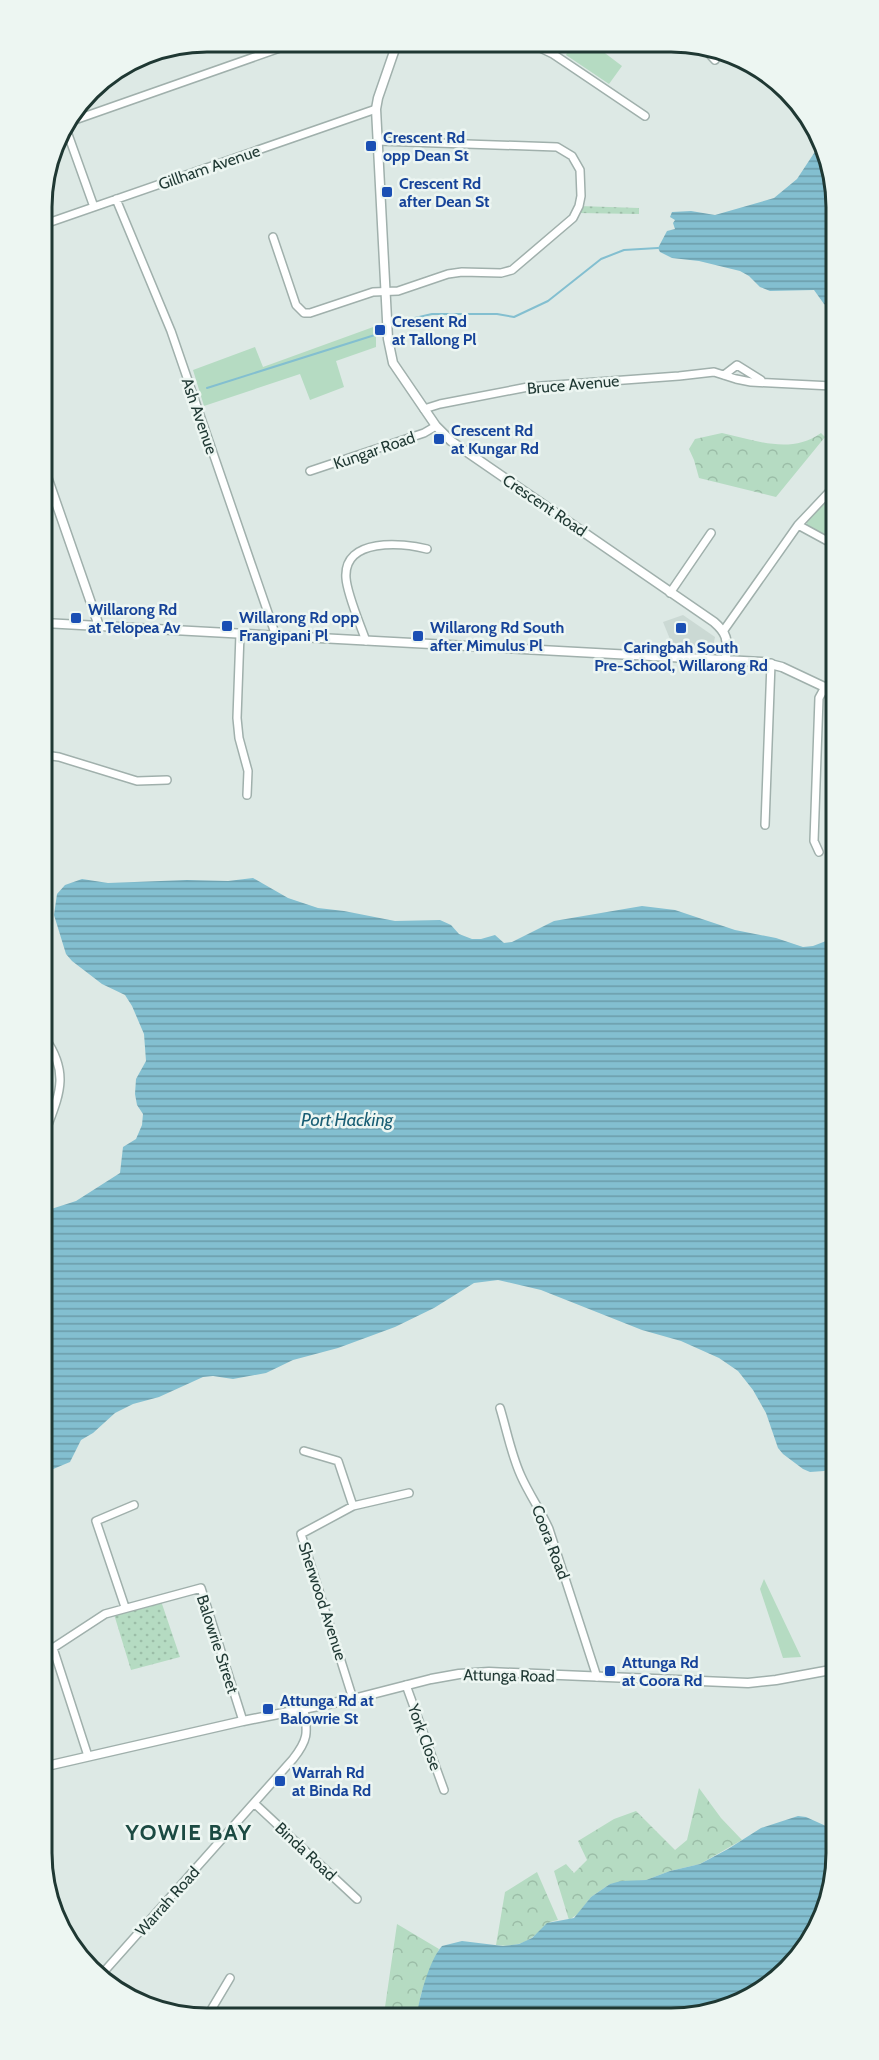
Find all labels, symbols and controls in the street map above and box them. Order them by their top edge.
place label: Crescent Rd opp Dean St [383,128,469,165]
marker: Crescent Rd opp Dean St [364,139,378,153]
street label: Gillham Avenue [156,141,263,194]
place label: Crescent Rd after Dean St [399,174,490,211]
marker: Crescent Rd after Dean St [380,185,394,199]
place label: Cresent Rd at Tallong Pl [392,312,477,349]
marker: Cresent Rd at Tallong Pl [373,323,387,337]
street label: Bruce Avenue [526,371,620,398]
street label: Ash Avenue [178,375,221,457]
place label: Crescent Rd at Kungar Rd [451,421,539,458]
street label: Kungar Road [331,428,417,473]
marker: Crescent Rd at Kungar Rd [432,432,446,446]
street label: Crescent Road [499,470,590,540]
place label: Willarong Rd at Telopea Av [88,600,181,637]
place label: Willarong Rd opp Frangipani Pl [239,608,359,645]
marker: Willarong Rd at Telopea Av [69,611,83,625]
place label: Willarong Rd South after Mimulus Pl [430,618,564,655]
marker: Willarong Rd opp Frangipani Pl [220,619,234,633]
marker: Caringbah South Pre-School, Willarong Rd [674,621,688,635]
marker: Willarong Rd South after Mimulus Pl [411,629,425,643]
place label: Caringbah South Pre-School, Willarong Rd [594,638,768,675]
water label: Port Hacking [301,1109,394,1131]
street label: Coora Road [528,1502,573,1582]
street label: Sherwood Avenue [294,1539,351,1663]
street label: Balowrie Street [193,1592,243,1696]
place label: Attunga Rd at Coora Rd [622,1653,702,1690]
marker: Attunga Rd at Coora Rd [603,1664,617,1678]
street label: Attunga Road [463,1665,555,1686]
place label: Attunga Rd at Balowrie St [280,1691,374,1728]
street label: York Close [403,1700,445,1773]
marker: Attunga Rd at Balowrie St [261,1702,275,1716]
place label: Warrah Rd at Binda Rd [292,1763,371,1800]
marker: Warrah Rd at Binda Rd [273,1774,287,1788]
street label: Binda Road [271,1818,340,1884]
district label: YOWIE BAY [125,1819,253,1846]
street label: Warrah Road [131,1863,203,1940]

